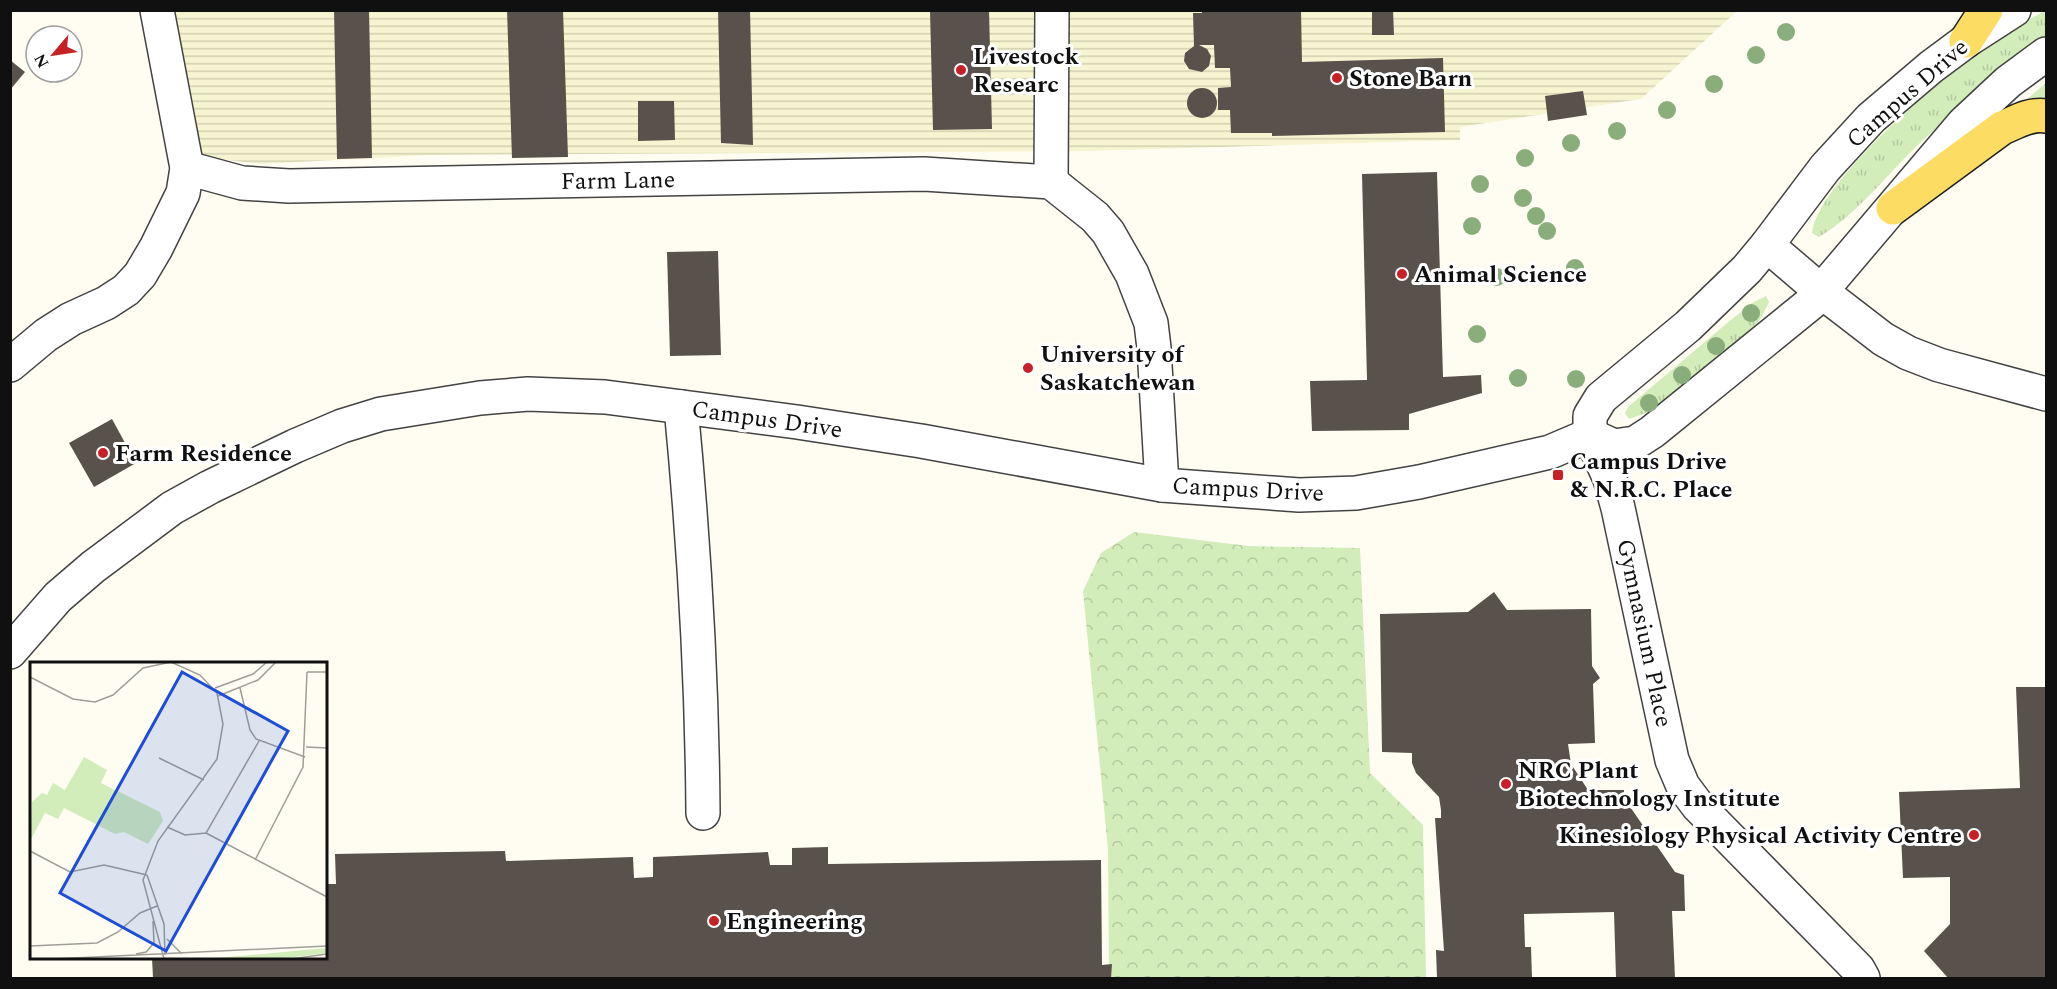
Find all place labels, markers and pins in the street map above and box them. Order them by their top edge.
place label: Livestock Researc [973,39,1079,103]
place label: Stone Barn [1349,61,1473,97]
marker: Livestock Researc [954,63,968,77]
marker: Stone Barn [1330,71,1344,85]
place label: Animal Science [1414,257,1587,293]
marker: Animal Science [1395,267,1409,281]
place label: University of Saskatchewan [1040,337,1196,401]
marker: University of Saskatchewan [1021,361,1035,375]
place label: Farm Residence [115,436,292,472]
place label: Campus Drive & N.R.C. Place [1570,444,1732,508]
marker: Farm Residence [96,446,110,460]
marker: Campus Drive & N.R.C. Place [1551,468,1565,482]
place label: NRC Plant Biotechnology Institute [1518,753,1780,817]
marker: NRC Plant Biotechnology Institute [1499,777,1513,791]
place label: Kinesiology Physical Activity Centre [1559,818,1962,854]
marker: Kinesiology Physical Activity Centre [1967,828,1981,842]
place label: Engineering [726,904,863,940]
marker: Engineering [707,914,721,928]

